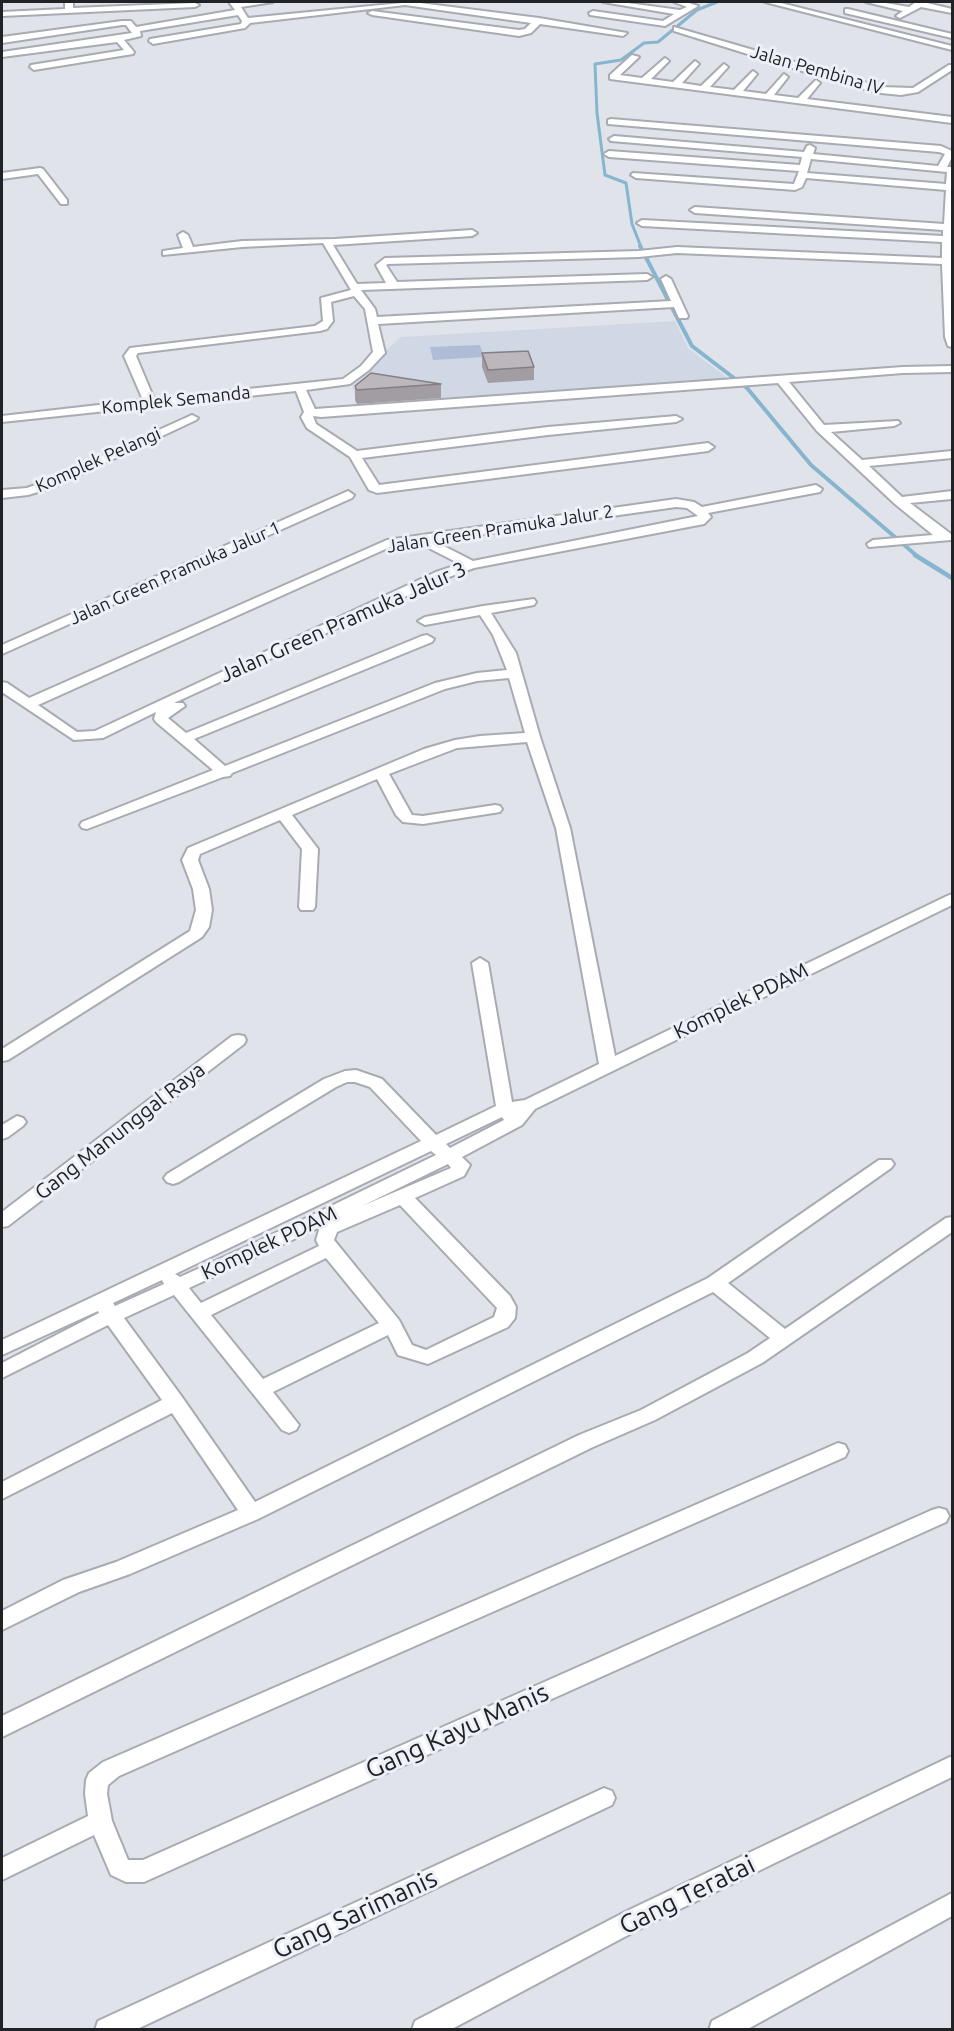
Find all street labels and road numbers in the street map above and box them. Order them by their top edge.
street label: Jalan Pembina IV [748,41,886,99]
street label: Komplek Semanda [101,381,251,419]
street label: Komplek Pelangi [32,423,164,497]
street label: Jalan Green Pramuka Jalur 2 [385,500,615,558]
street label: Jalan Green Pramuka Jalur 1 [66,517,284,629]
street label: Jalan Green Pramuka Jalur 3 [216,556,470,688]
street label: Komplek PDAM [670,958,812,1044]
street label: Gang Manunggal Raya [30,1057,210,1205]
street label: Komplek PDAM [197,1201,341,1285]
street label: Gang Kayu Manis [361,1677,553,1785]
street label: Gang Teratai [614,1849,760,1941]
street label: Gang Sarimanis [268,1862,442,1966]

